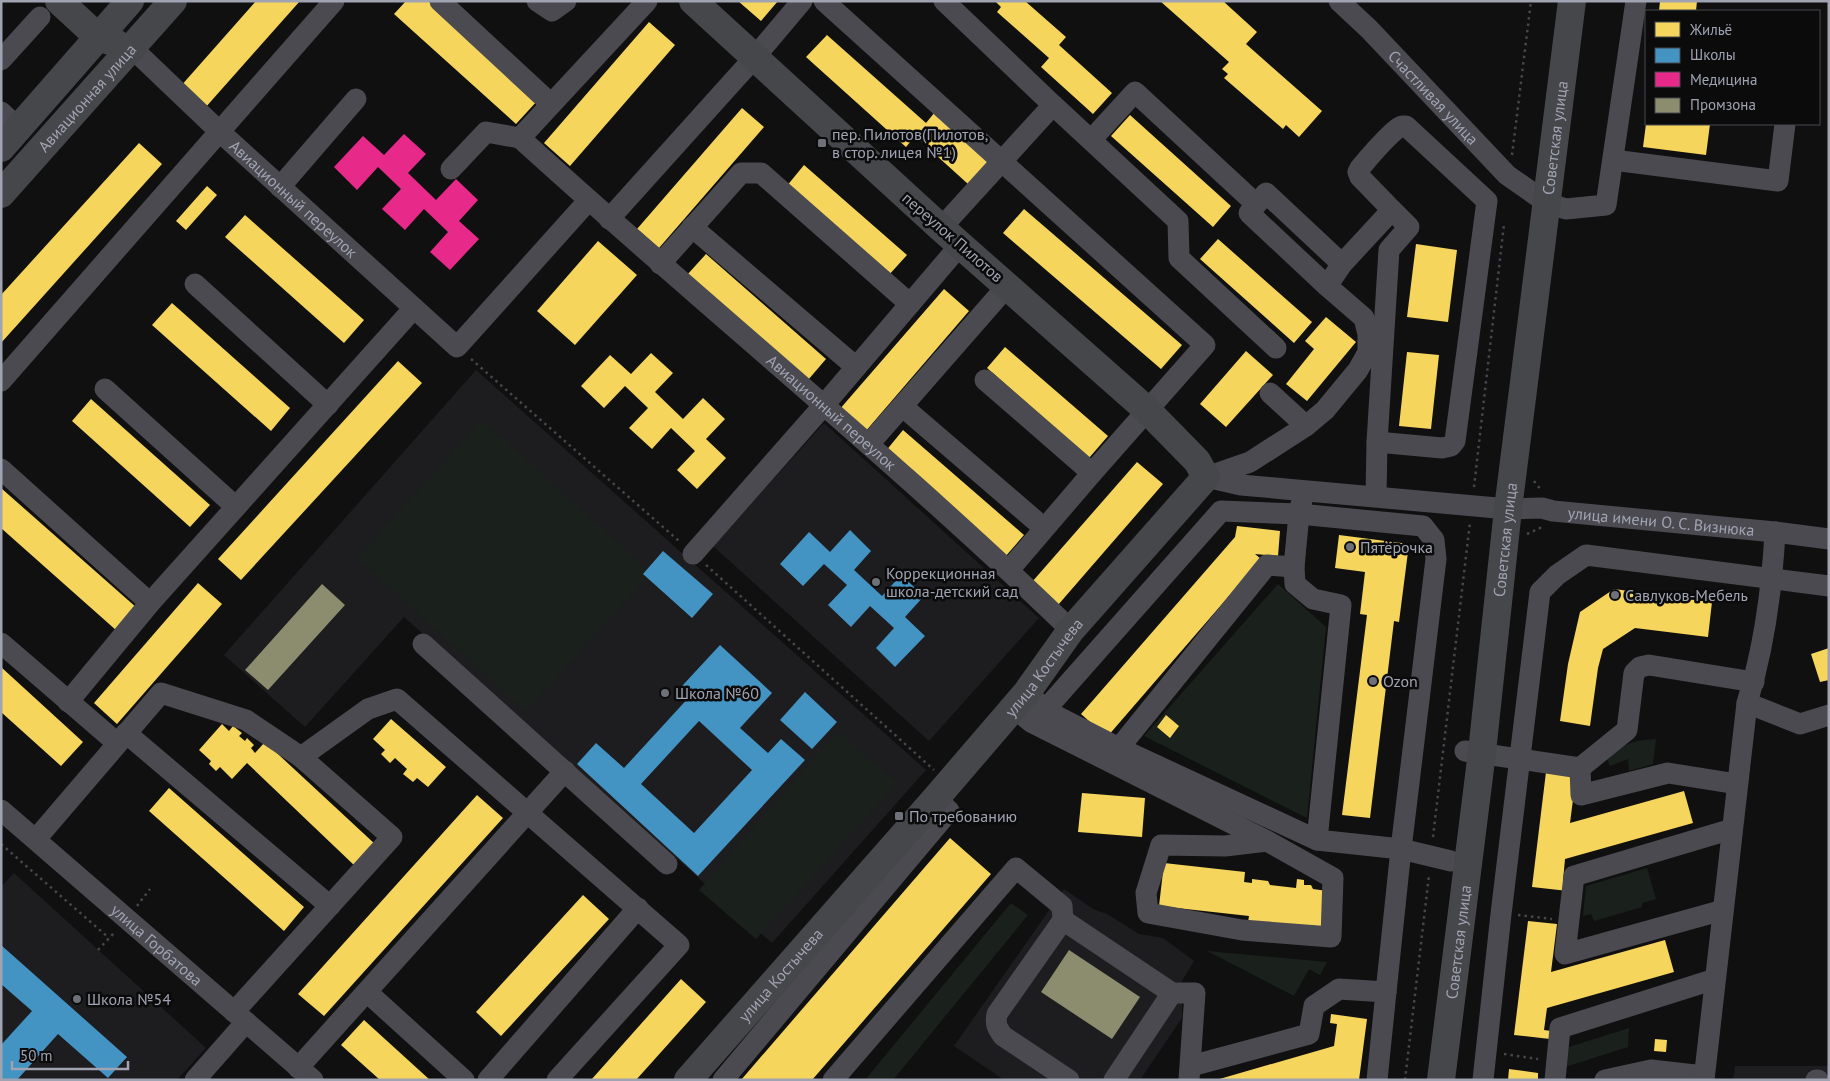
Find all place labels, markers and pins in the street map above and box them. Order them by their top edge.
place label: пер. Пилотов(Пилотов, в стор. лицея №1) [832,124,988,162]
marker: пер. Пилотов(Пилотов, в стор. лицея №1) [816,137,828,149]
place label: Пятёрочка [1360,537,1433,557]
marker: Пятёрочка [1344,541,1356,553]
place label: Коррекционная школа-детский сад [886,563,1019,601]
marker: Коррекционная школа-детский сад [870,576,882,588]
place label: Савлуков-Мебель [1625,585,1748,605]
marker: Савлуков-Мебель [1609,589,1621,601]
place label: Ozon [1383,671,1418,691]
marker: Ozon [1367,675,1379,687]
place label: Школа №60 [675,683,759,703]
marker: Школа №60 [659,687,671,699]
place label: По требованию [909,806,1017,826]
marker: По требованию [893,810,905,822]
place label: Школа №54 [87,989,171,1009]
marker: Школа №54 [71,993,83,1005]

